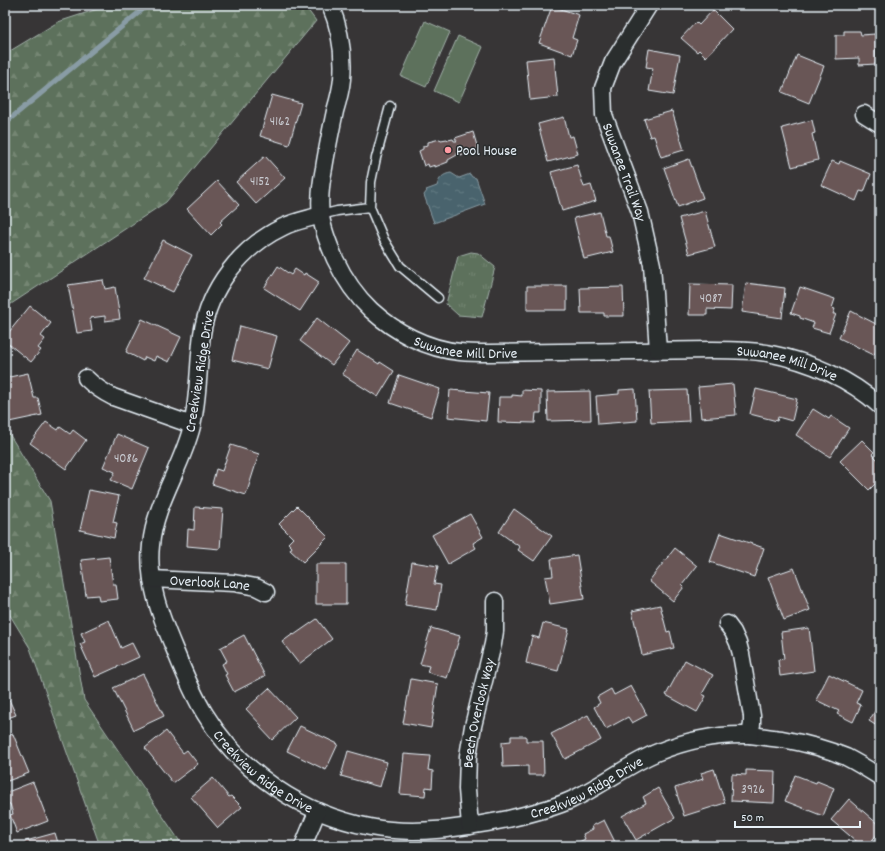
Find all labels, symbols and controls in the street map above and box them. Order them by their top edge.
house number: 4162 [270,113,290,132]
street label: Suwanee Trail Way [595,120,651,225]
place label: Pool House [456,141,517,163]
marker: Pool House [443,145,453,155]
house number: 4152 [250,173,270,192]
house number: 4087 [700,290,722,309]
street label: Creekview Ridge Drive [180,308,222,434]
street label: Suwanee Mill Drive [409,331,518,366]
street label: Suwanee Mill Drive [736,341,841,388]
house number: 4086 [114,450,138,469]
street label: Overlook Lane [169,571,252,599]
street label: Beech Overlook Way [459,655,502,769]
street label: Creekview Ridge Drive [206,726,316,820]
street label: Creekview Ridge Drive [528,752,648,826]
house number: 3926 [741,781,765,800]
scale bar [735,803,860,829]
text: 50 m [741,810,764,827]

